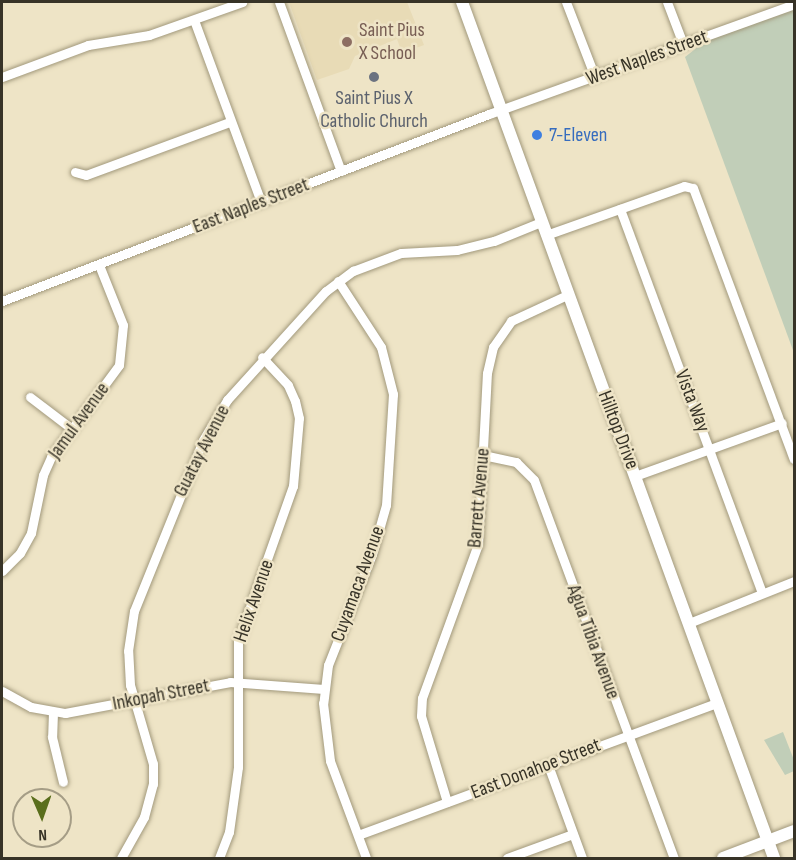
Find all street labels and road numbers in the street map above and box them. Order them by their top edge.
street label: West Naples Street [583,25,711,91]
street label: East Naples Street [189,173,313,239]
street label: Vista Way [669,367,715,435]
street label: Jamul Avenue [43,378,115,464]
street label: Hilltop Drive [592,387,644,473]
street label: Guatay Avenue [169,401,235,501]
street label: Barrett Avenue [463,447,495,549]
street label: Cuyamaca Avenue [326,523,390,645]
street label: Helix Avenue [229,557,279,645]
street label: Agua Tibia Avenue [561,582,625,702]
street label: Inkopah Street [111,674,211,716]
street label: East Donahoe Street [468,733,604,805]

